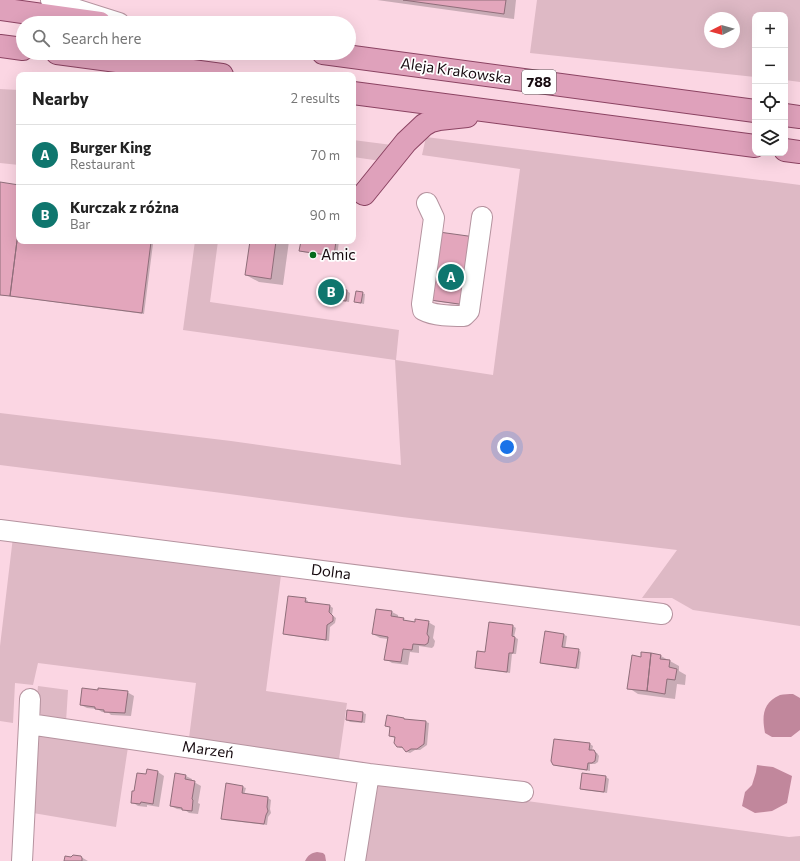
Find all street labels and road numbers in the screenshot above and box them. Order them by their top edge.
street label: Aleja Krakowska [400,53,513,87]
road number: 788 [522,70,556,94]
street label: Dolna [310,560,352,582]
street label: Marzeń [181,736,235,762]

